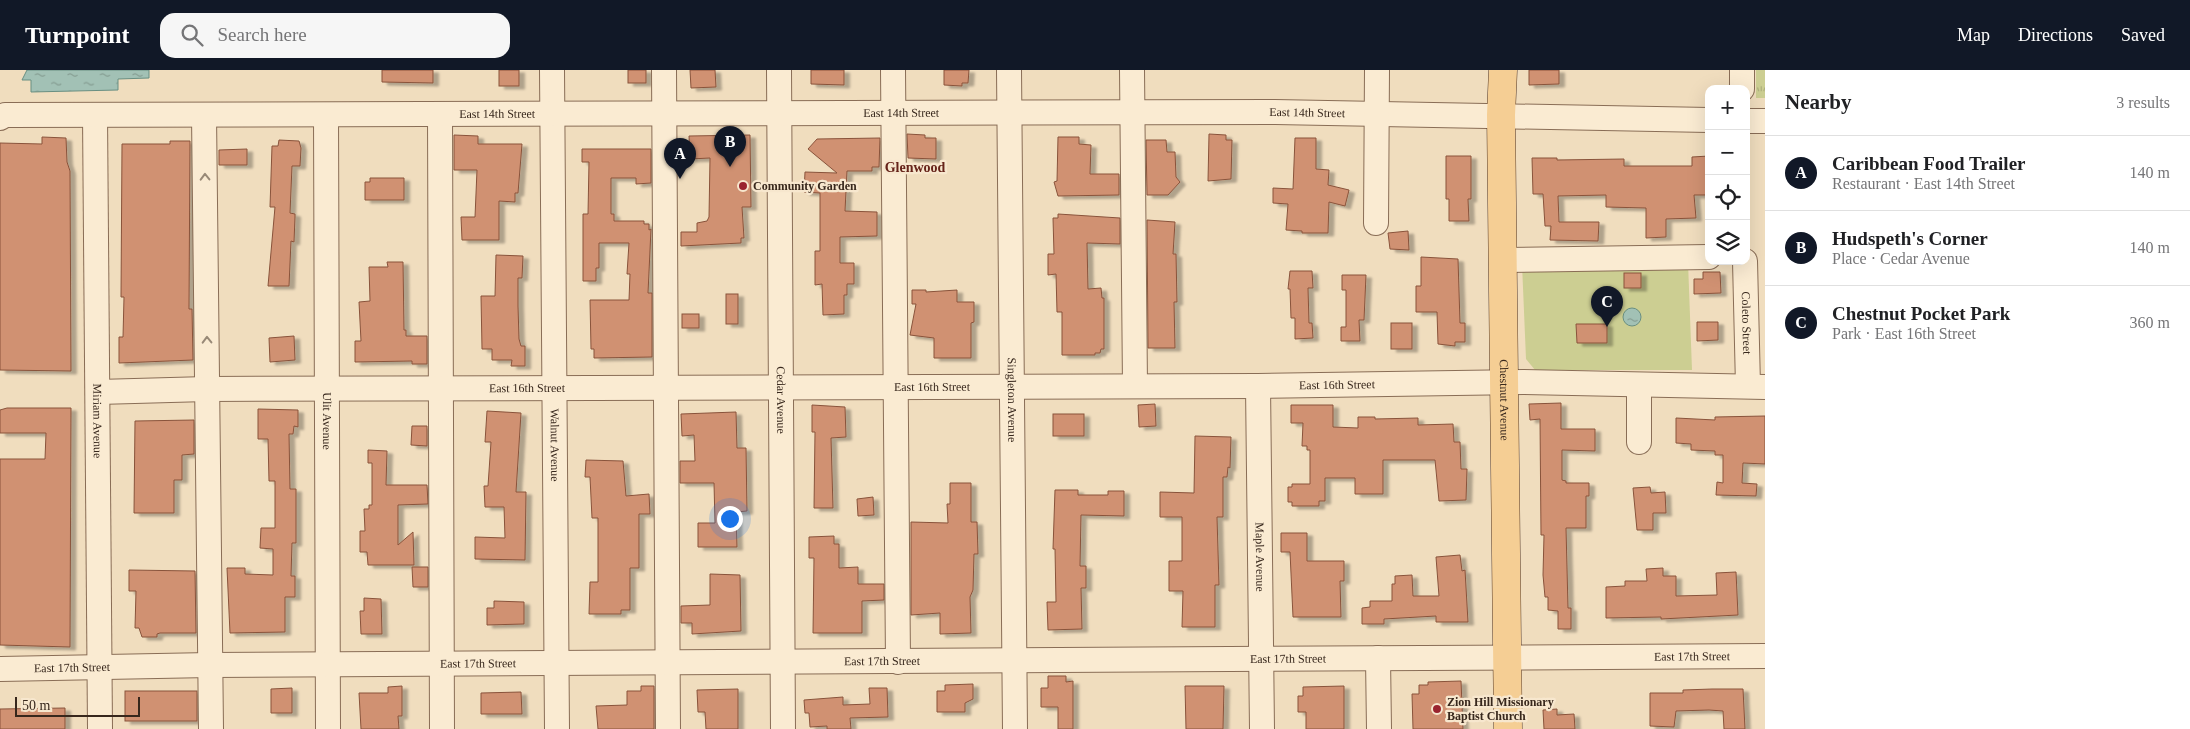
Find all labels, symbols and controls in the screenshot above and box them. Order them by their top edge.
search box [160,13,510,58]
icon: search [178,21,206,49]
text: Turnpoint [25,22,130,48]
text: Search here [218,24,307,45]
text: Map [1957,25,1990,45]
text: Directions [2018,25,2093,45]
text: Saved [2121,25,2165,45]
map controls [1705,85,1750,265]
button: + [1705,85,1750,130]
text: Nearby [1785,90,1852,114]
text: 3 results [2116,94,2170,111]
street label: East 14th Street [1269,105,1346,120]
street label: East 14th Street [863,106,940,120]
street label: East 14th Street [459,107,536,121]
pin: B [714,126,746,167]
button: − [1705,130,1750,175]
pin: A [664,138,696,179]
text: Caribbean Food Trailer [1832,153,2026,174]
district label: Glenwood [885,160,946,175]
text: A [1795,164,1807,181]
text: 140 m [2130,164,2170,181]
one-way arrow [200,173,210,181]
button: locate [1705,175,1750,220]
text: Restaurant · East 14th Street [1832,175,2015,192]
place label: Community Garden [753,179,857,193]
marker: Community Garden [737,180,749,192]
button: layers [1705,220,1750,265]
text: Hudspeth's Corner [1832,228,1988,249]
text: B [1796,239,1806,256]
text: 140 m [2130,239,2170,256]
text: Place · Cedar Avenue [1832,250,1970,267]
pin: C [1591,286,1623,327]
street label: Coleto Street [1739,291,1754,355]
text: Chestnut Pocket Park [1832,303,2010,324]
text: C [1795,314,1807,331]
text: 360 m [2130,314,2170,331]
text: Park · East 16th Street [1832,325,1976,342]
one-way arrow [202,336,212,344]
street label: Singleton Avenue [1005,358,1019,442]
street label: Chestnut Avenue [1497,359,1512,441]
street label: Cedar Avenue [774,366,788,434]
street label: East 16th Street [1299,377,1376,392]
street label: East 16th Street [894,380,971,394]
street label: East 16th Street [489,381,566,395]
street label: Miriam Avenue [90,384,105,458]
street label: Ulit Avenue [320,392,334,450]
street label: Walnut Avenue [548,408,562,482]
your location [717,506,743,532]
street label: Maple Avenue [1253,522,1267,592]
street label: East 17th Street [1654,649,1731,664]
street label: East 17th Street [1250,652,1327,666]
street label: East 17th Street [844,654,921,668]
street label: East 17th Street [440,656,517,671]
street label: East 17th Street [34,660,111,675]
scale bar [15,694,140,717]
place label: Zion Hill Missionary Baptist Church [1447,695,1554,723]
text: 50 m [22,698,50,713]
marker: Zion Hill Missionary Baptist Church [1431,703,1443,715]

